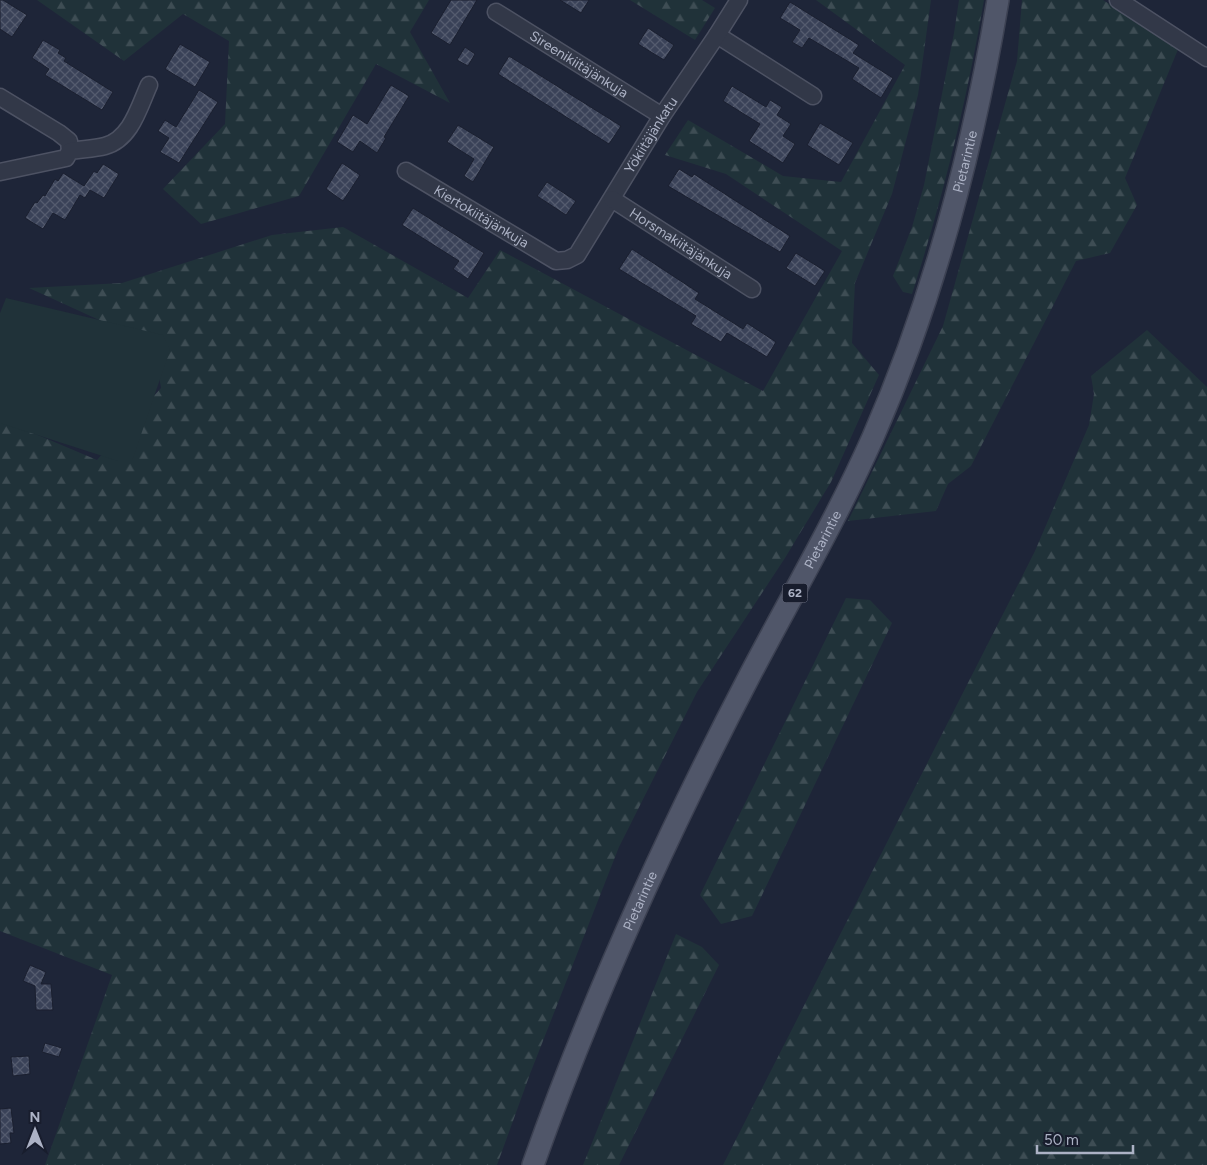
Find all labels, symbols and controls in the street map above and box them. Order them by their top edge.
street label: Sireenikiitäjänkuja [526,27,631,102]
street label: Yökiitäjänkatu [621,94,682,177]
street label: Pietarintie [949,129,981,195]
street label: Kiertokiitäjänkuja [431,182,532,252]
street label: Horsmakiitäjänkuja [626,204,735,283]
street label: Pietarintie [801,507,845,572]
road number: 62 [782,584,808,602]
street label: Pietarintie [620,868,661,933]
north arrow [10,1105,60,1155]
text: N [30,1109,40,1126]
scale bar [1037,1122,1133,1154]
text: 50 m [1044,1131,1079,1149]

